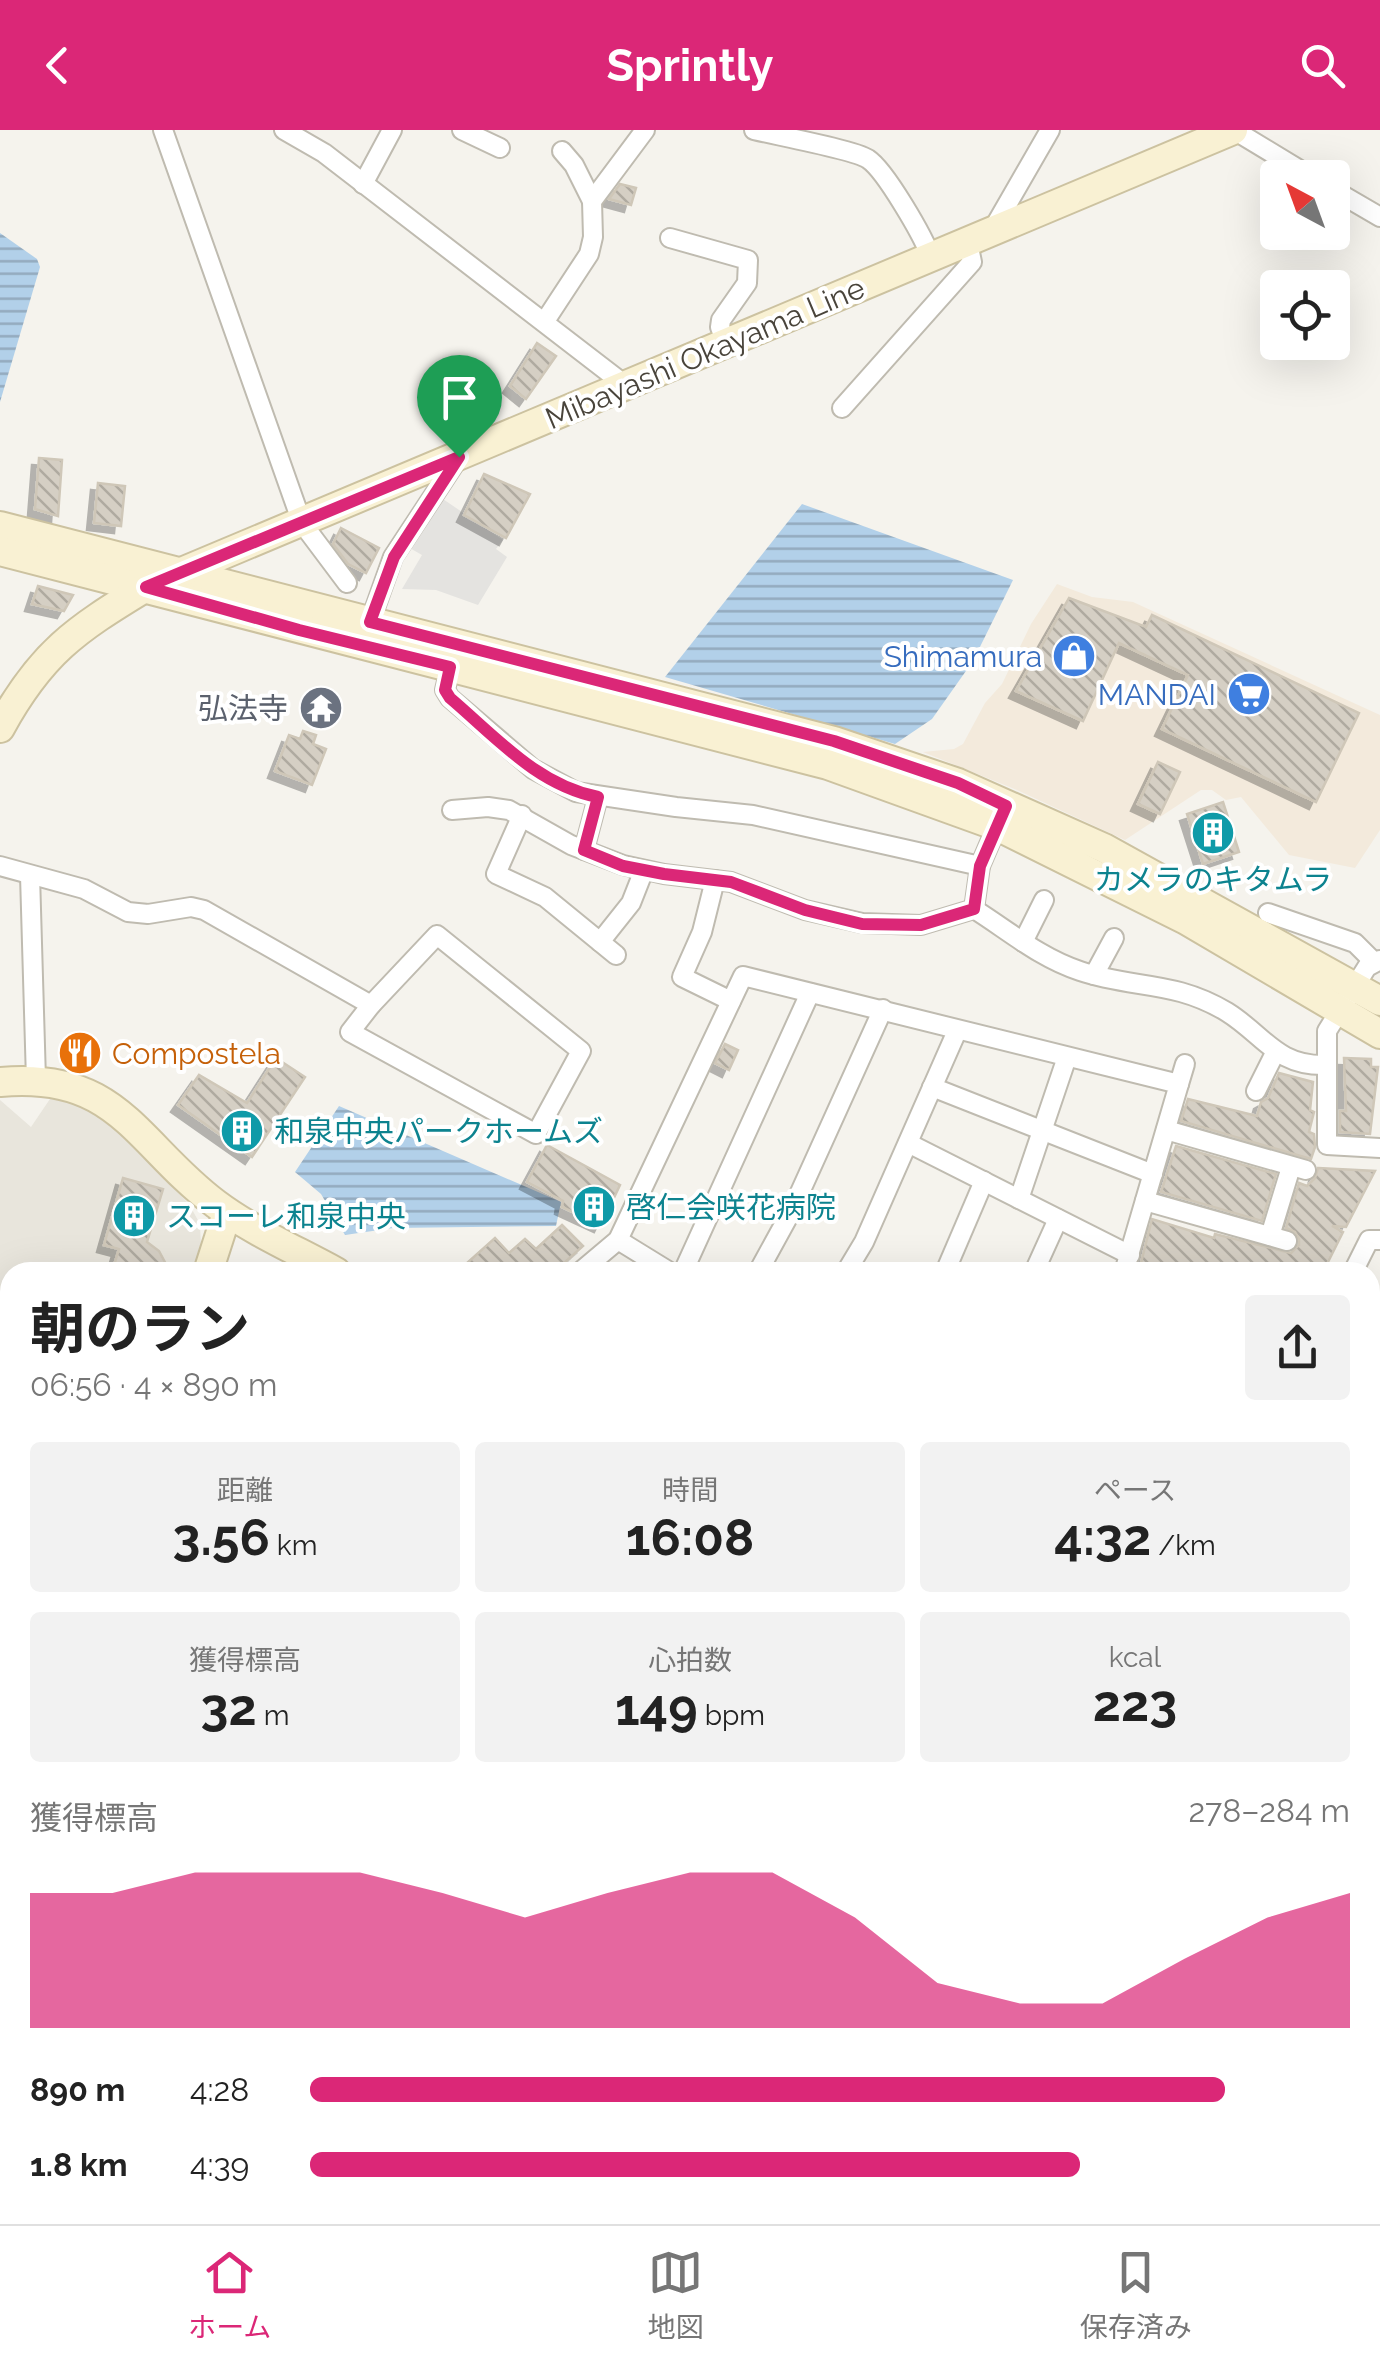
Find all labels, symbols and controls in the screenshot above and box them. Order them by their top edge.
icon: back [30,38,85,93]
icon: search [1295,38,1350,93]
text: Sprintly [606,39,774,92]
north arrow [1260,160,1350,250]
map controls [1260,160,1350,360]
street label: Mibayashi Okayama Line [540,270,870,436]
button: locate [1260,270,1350,360]
pin [417,355,502,458]
icon: arrive [432,370,487,425]
shop icon: Shimamura [1051,633,1097,679]
place label: Shimamura [884,639,1042,674]
supermarket icon: MANDAI [1226,671,1272,717]
place label: MANDAI [1098,677,1216,712]
temple icon: 弘法寺 [298,685,344,731]
place label: 弘法寺 [198,691,288,726]
building icon: カメラのキタムラ [1190,810,1236,856]
place label: カメラのキタムラ [1094,862,1332,897]
restaurant icon: Compostela [57,1030,103,1076]
place label: Compostela [112,1036,281,1071]
building icon: 和泉中央パークホームズ [219,1108,265,1154]
place label: 和泉中央パークホームズ [274,1114,603,1149]
building icon: 啓仁会咲花病院 [571,1184,617,1230]
place label: 啓仁会咲花病院 [626,1190,836,1225]
building icon: スコーレ和泉中央 [111,1193,157,1239]
place label: スコーレ和泉中央 [166,1199,406,1234]
button: share [1245,1295,1350,1400]
text: 朝のラン [30,1296,250,1361]
text: 06:56 · 4 × 890 m [30,1366,277,1403]
text: 距離 [217,1474,273,1507]
text: 時間 [662,1474,718,1507]
text: ペース [1094,1474,1176,1507]
text: 3.56 [173,1508,270,1567]
text: 16:08 [626,1508,754,1567]
text: 4:32 [1054,1508,1151,1567]
text: km [270,1529,317,1562]
text: /km [1151,1529,1216,1562]
text: kcal [1109,1641,1161,1674]
text: 獲得標高 [189,1644,301,1677]
text: 心拍数 [648,1644,732,1677]
text: 223 [1093,1674,1177,1733]
text: 32 [201,1678,257,1737]
text: 149 [615,1678,698,1737]
text: m [257,1699,289,1732]
text: bpm [698,1699,765,1732]
text: 278–284 m [1188,1792,1350,1829]
text: 獲得標高 [30,1799,158,1836]
text: 890 m [30,2071,125,2108]
text: 4:28 [190,2071,249,2108]
text: 1.8 km [30,2146,128,2183]
text: 4:39 [190,2146,249,2183]
tab: ホーム [188,2245,271,2345]
tab: 地図 [648,2245,704,2345]
tab: 保存済み [1080,2245,1192,2345]

